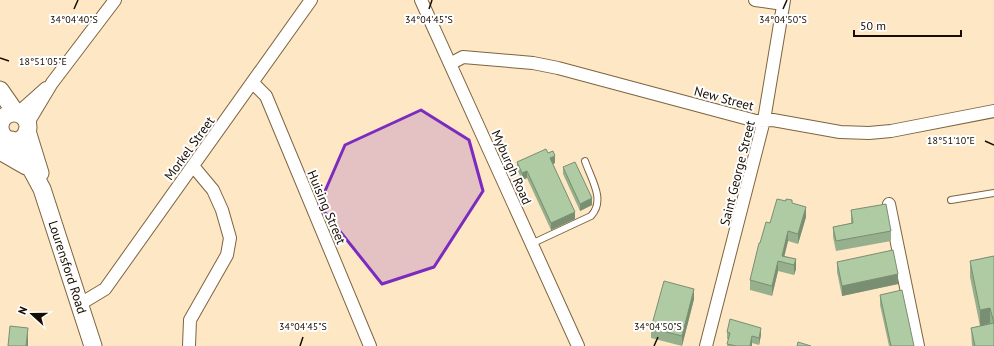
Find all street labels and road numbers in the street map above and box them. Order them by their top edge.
street label: New Street [692,82,756,115]
street label: Morkel Street [161,113,219,184]
street label: Saint George Street [716,118,759,228]
street label: Myburgh Road [488,127,536,207]
street label: Huising Street [303,168,350,247]
street label: Lourensford Road [44,218,91,316]

